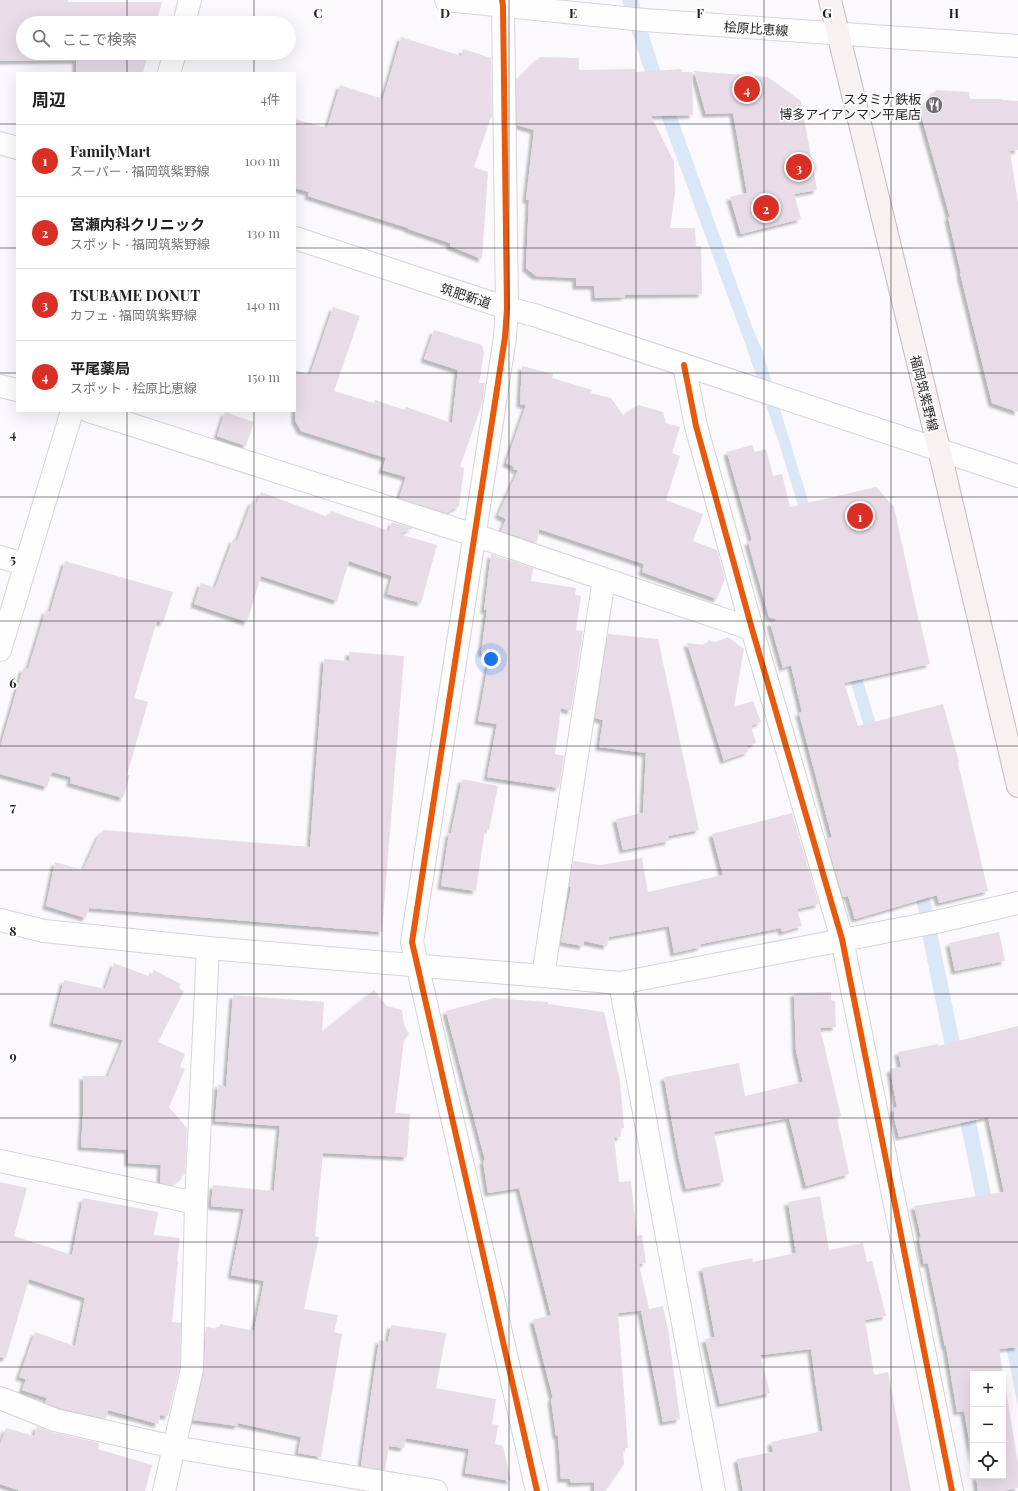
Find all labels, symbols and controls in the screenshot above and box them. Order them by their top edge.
text: C [313,4,323,21]
text: D [440,4,450,21]
text: E [569,4,577,21]
text: F [696,4,704,21]
text: G [822,4,832,21]
text: H [949,4,959,21]
search box [16,16,296,60]
street label: 桧原比恵線 [723,17,789,39]
icon: search [30,27,52,49]
text: ここで検索 [62,29,137,49]
pin: 4 [734,74,760,104]
text: 周辺 [32,88,66,110]
text: 4件 [261,90,280,107]
place label: スタミナ鉄板 博多アイアンマン平尾店 [779,90,921,122]
restaurant icon: スタミナ鉄板 博多アイアンマン平尾店 [924,95,944,115]
text: FamilyMart [70,141,151,161]
text: 1 [43,152,47,169]
text: 100 m [245,152,280,169]
pin: 3 [786,152,812,182]
text: スーパー · 福岡筑紫野線 [70,162,210,179]
pin: 2 [753,193,779,223]
text: 宮瀬内科クリニック [70,214,205,234]
text: 2 [42,224,48,241]
text: 130 m [247,224,280,241]
text: スポット · 福岡筑紫野線 [70,235,210,252]
street label: 筑肥新道 [439,279,493,311]
text: TSUBAME DONUT [70,285,200,305]
text: 3 [42,296,48,313]
text: 140 m [246,296,280,313]
text: カフェ · 福岡筑紫野線 [70,306,197,323]
street label: 福岡筑紫野線 [907,353,943,433]
text: 平尾薬局 [70,358,130,378]
text: 4 [42,368,48,385]
text: 150 m [247,368,280,385]
text: スポット · 桧原比恵線 [70,379,197,396]
text: 4 [10,425,17,442]
pin: 1 [847,501,873,531]
text: 5 [10,550,16,567]
your location [481,649,501,669]
text: 6 [9,674,17,691]
text: 7 [10,798,16,815]
text: 8 [9,922,17,939]
text: 9 [9,1047,17,1064]
map controls [970,1371,1006,1479]
button: + [970,1371,1006,1407]
button: − [970,1407,1006,1443]
button: locate [970,1443,1006,1479]

